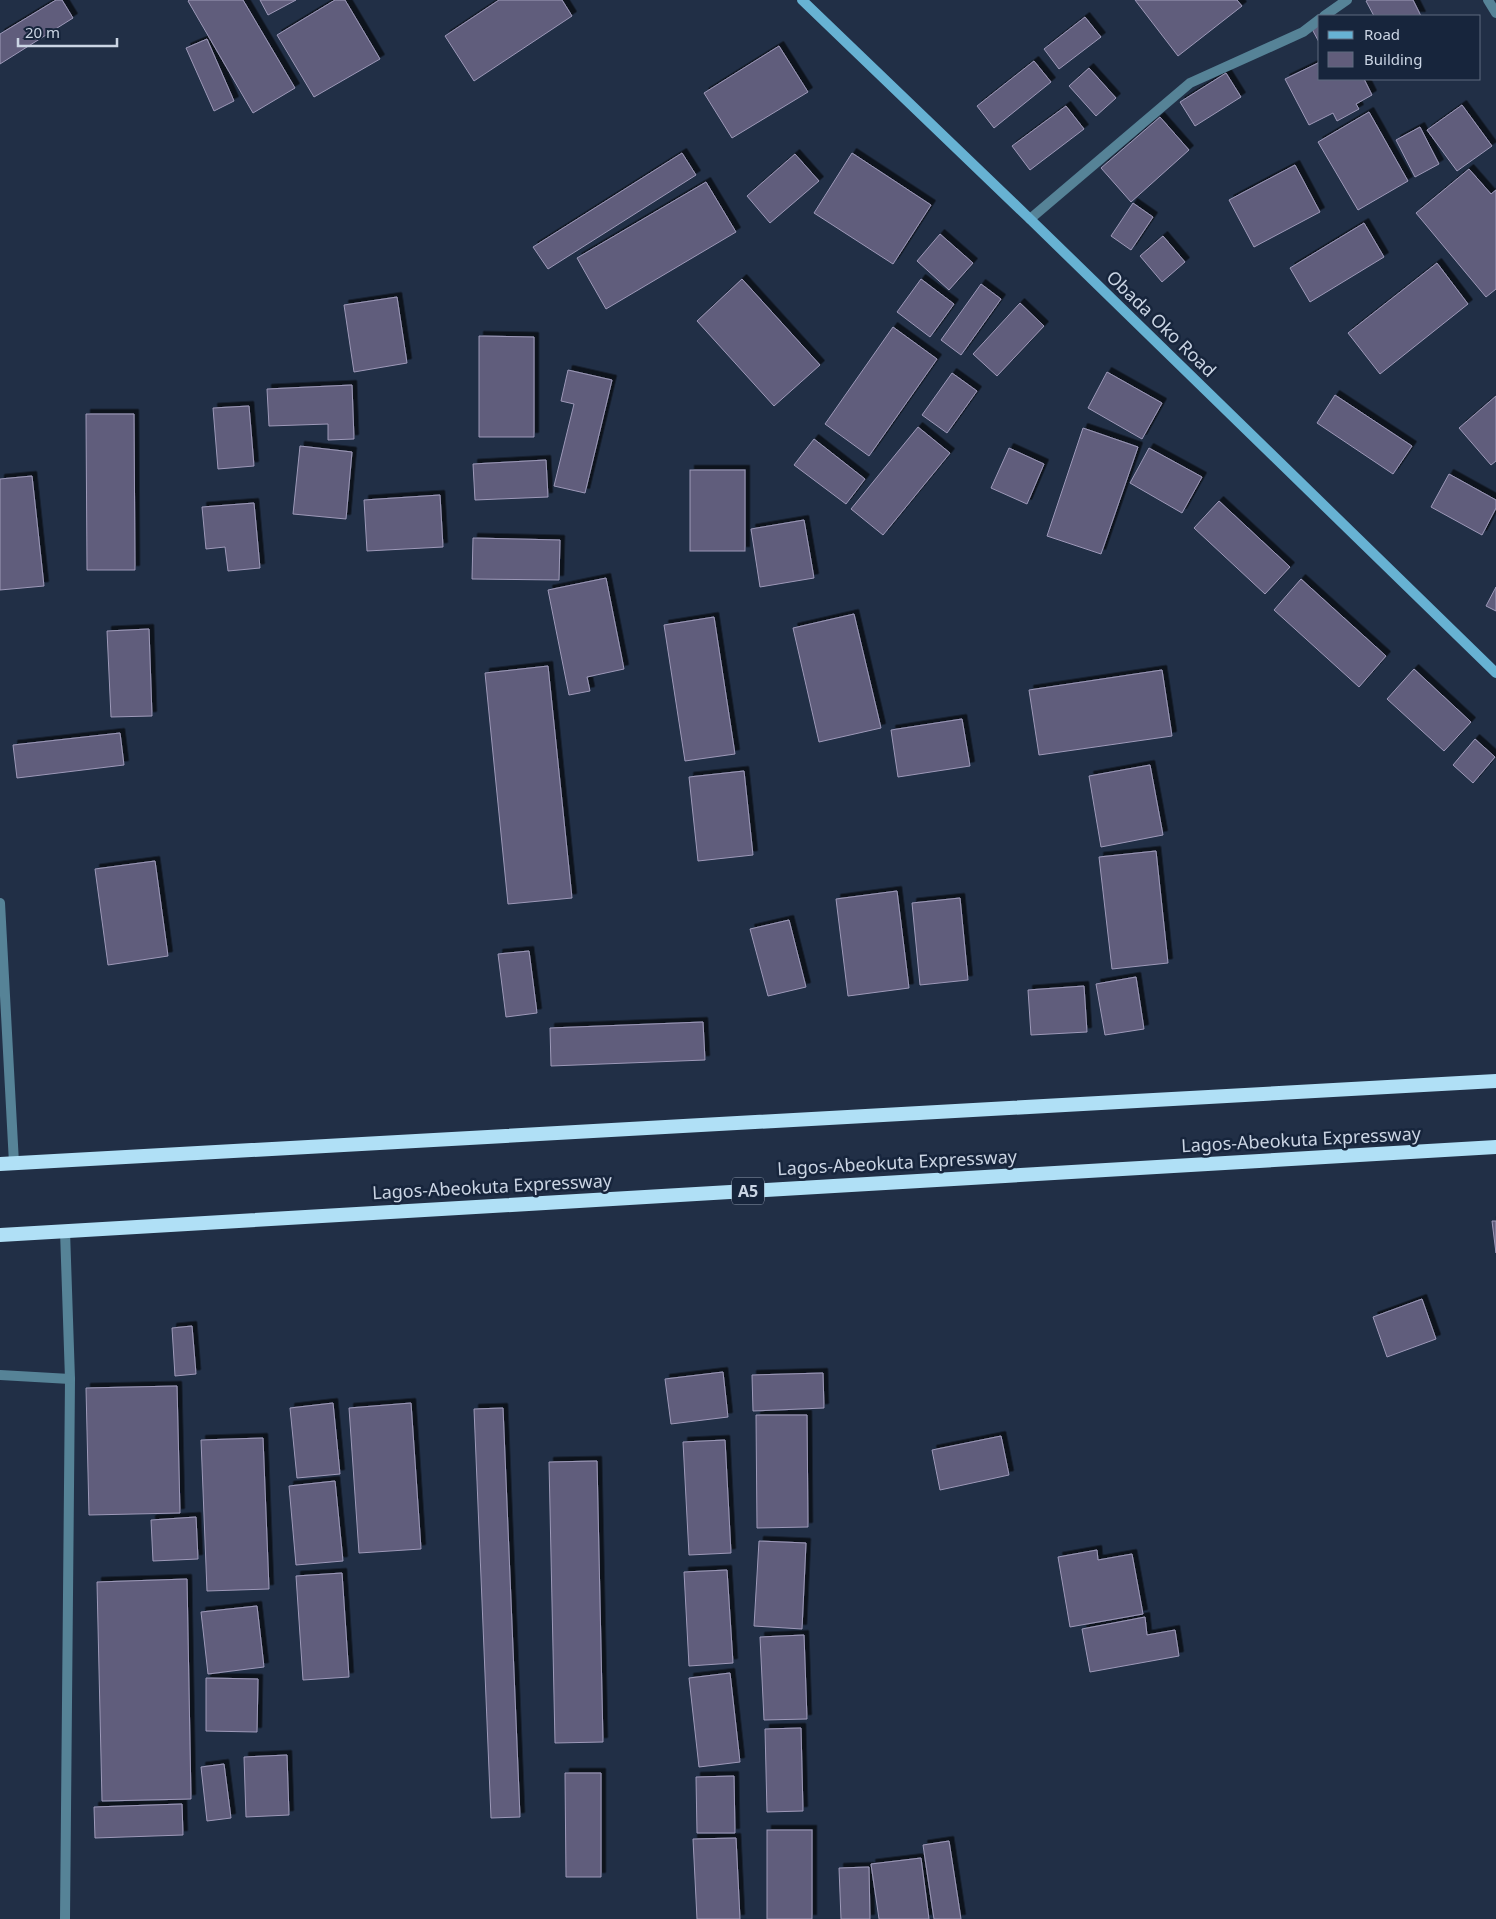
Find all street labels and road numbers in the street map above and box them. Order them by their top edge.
street label: Obada Oko Road [1102,265,1222,382]
street label: Lagos-Abeokuta Expressway [1180,1121,1422,1157]
street label: Lagos-Abeokuta Expressway [776,1144,1018,1180]
street label: Lagos-Abeokuta Expressway [371,1168,613,1204]
road number: A5 [732,1178,764,1204]

